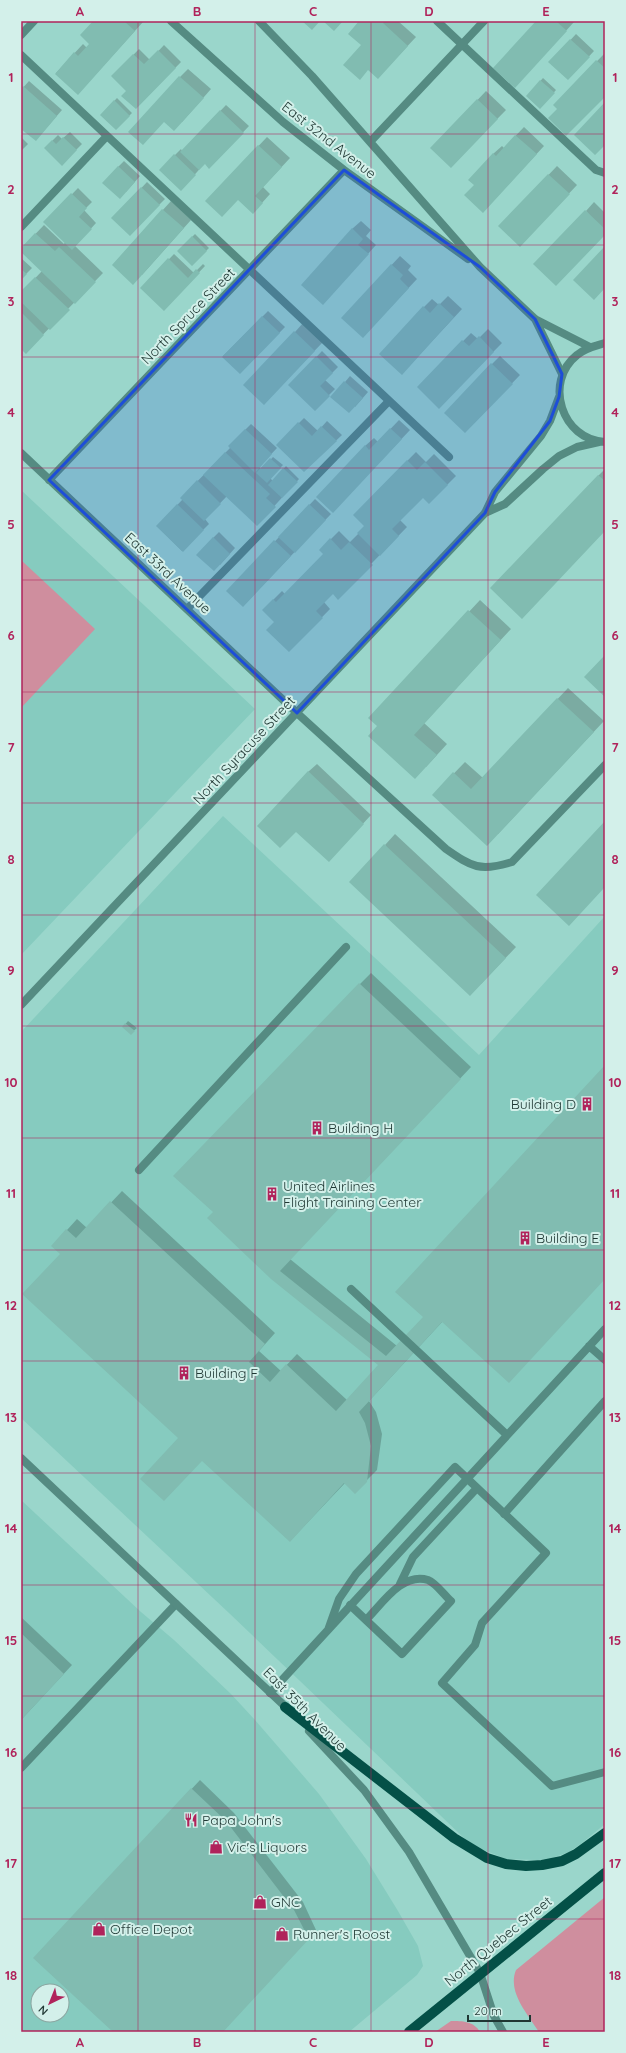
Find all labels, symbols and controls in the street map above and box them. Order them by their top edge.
text: A [76,3,85,19]
text: B [193,3,201,19]
text: C [309,3,317,19]
text: D [424,3,434,19]
text: E [542,3,550,19]
text: 1 [8,69,14,85]
text: 1 [612,69,618,85]
street label: East 32nd Avenue [278,98,380,183]
text: 2 [7,181,15,197]
text: 2 [611,181,619,197]
street label: North Spruce Street [137,264,239,368]
text: 3 [8,293,15,309]
text: 3 [612,293,619,309]
text: 4 [7,404,15,420]
text: 4 [611,404,619,420]
text: 5 [7,516,15,532]
text: 5 [611,516,619,532]
street label: East 33rd Avenue [121,528,215,618]
text: 6 [7,627,15,643]
text: 6 [611,627,619,643]
street label: North Syracuse Street [189,692,299,808]
text: 7 [7,739,15,755]
text: 7 [611,739,619,755]
text: 8 [7,851,15,867]
text: 8 [611,851,619,867]
text: 9 [7,962,15,978]
text: 9 [611,962,619,978]
text: 10 [4,1074,18,1090]
text: 10 [608,1074,622,1090]
place label: Building D [511,1095,576,1113]
building icon: Building D [579,1096,595,1112]
place label: Building H [328,1119,393,1137]
building icon: Building H [309,1120,325,1136]
place label: United Airlines Flight Training Center [283,1177,422,1211]
text: 11 [6,1185,16,1201]
text: 11 [610,1185,620,1201]
building icon: United Airlines Flight Training Center [264,1186,280,1202]
place label: Building E [536,1229,599,1247]
building icon: Building E [517,1230,533,1246]
text: 12 [5,1297,17,1313]
text: 12 [609,1297,621,1313]
place label: Building F [195,1364,258,1382]
building icon: Building F [176,1365,192,1381]
text: 13 [5,1409,17,1425]
text: 13 [609,1409,621,1425]
text: 14 [5,1520,18,1536]
text: 14 [609,1520,622,1536]
text: 15 [5,1632,17,1648]
text: 15 [609,1632,621,1648]
street label: East 35th Avenue [259,1663,351,1755]
text: 16 [5,1744,17,1760]
text: 16 [609,1744,621,1760]
place label: Papa John's [202,1811,281,1829]
restaurant icon: Papa John's [183,1812,199,1828]
place label: Vic's Liquors [227,1838,307,1856]
shop icon: Vic's Liquors [208,1839,224,1855]
text: 17 [5,1855,17,1871]
text: 17 [609,1855,621,1871]
street label: North Quebec Street [441,1892,556,1990]
place label: GNC [271,1893,300,1911]
shop icon: GNC [252,1894,268,1910]
place label: Office Depot [110,1920,193,1938]
shop icon: Office Depot [91,1921,107,1937]
place label: Runner's Roost [293,1925,391,1943]
shop icon: Runner's Roost [274,1926,290,1942]
text: 18 [5,1967,17,1983]
text: 18 [609,1967,621,1983]
north arrow [30,1983,70,2023]
scale bar [468,1997,530,2023]
text: N [35,2002,51,2018]
text: 20 m [474,2003,502,2018]
text: A [76,2034,85,2050]
text: B [193,2034,201,2050]
text: C [309,2034,317,2050]
text: D [424,2034,434,2050]
text: E [542,2034,550,2050]

